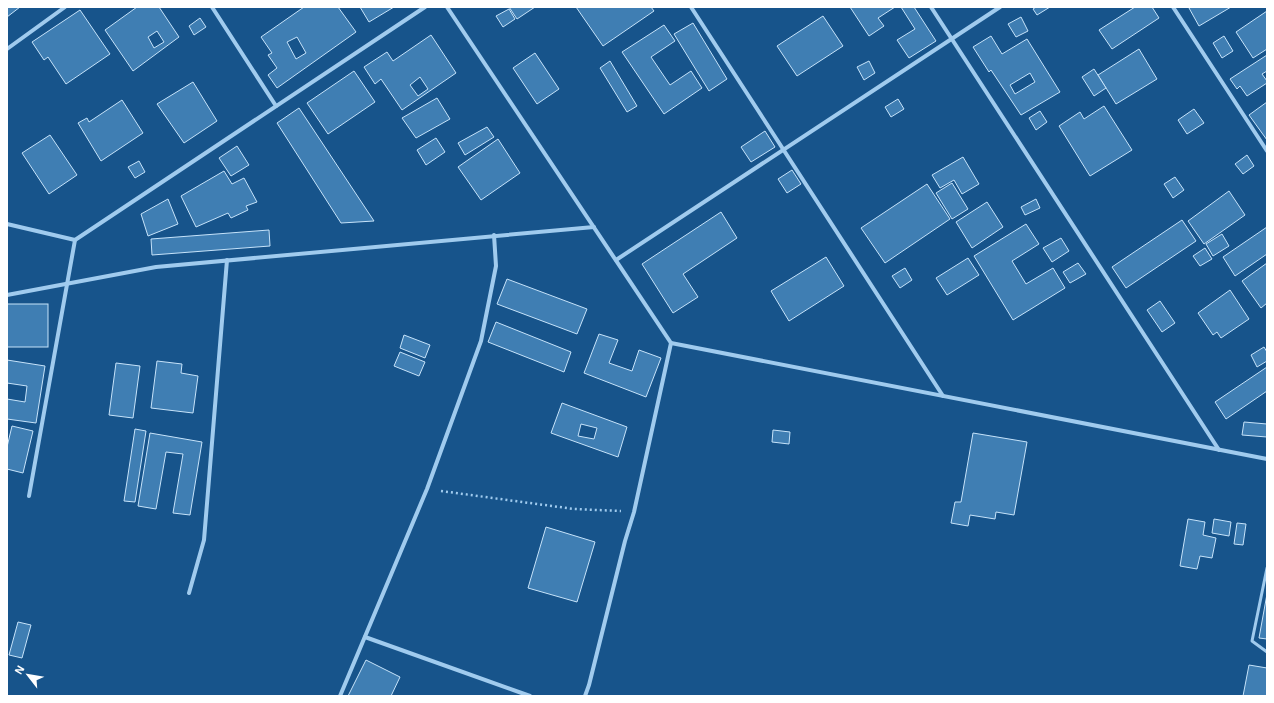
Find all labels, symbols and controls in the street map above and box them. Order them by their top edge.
north arrow [8,655,48,695]
text: N [12,663,27,676]

